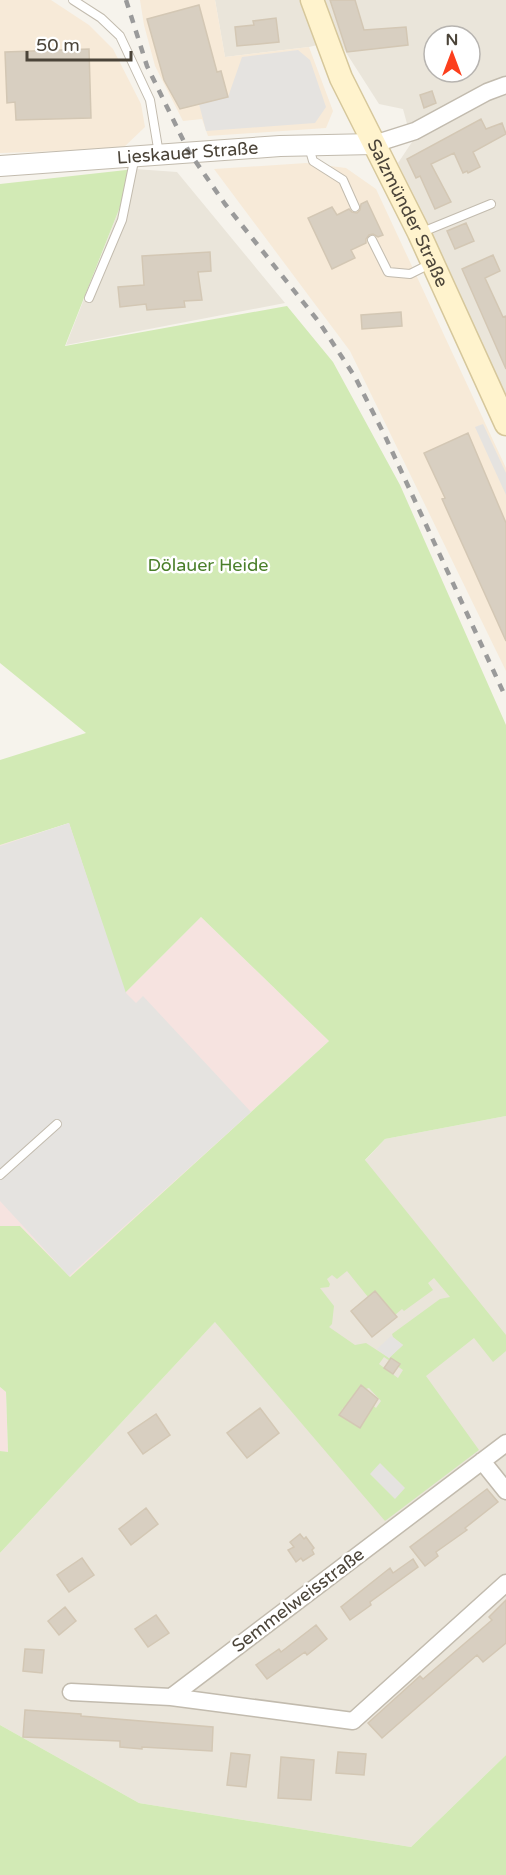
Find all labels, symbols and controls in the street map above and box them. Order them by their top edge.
scale bar [27,24,130,62]
north arrow [422,24,482,84]
text: N [446,30,458,50]
text: 50 m [36,34,80,56]
street label: Salzmünder Straße [363,135,453,291]
street label: Lieskauer Straße [116,137,259,169]
park label: Dölauer Heide [148,554,268,576]
street label: Semmelweisstraße [227,1543,369,1657]

